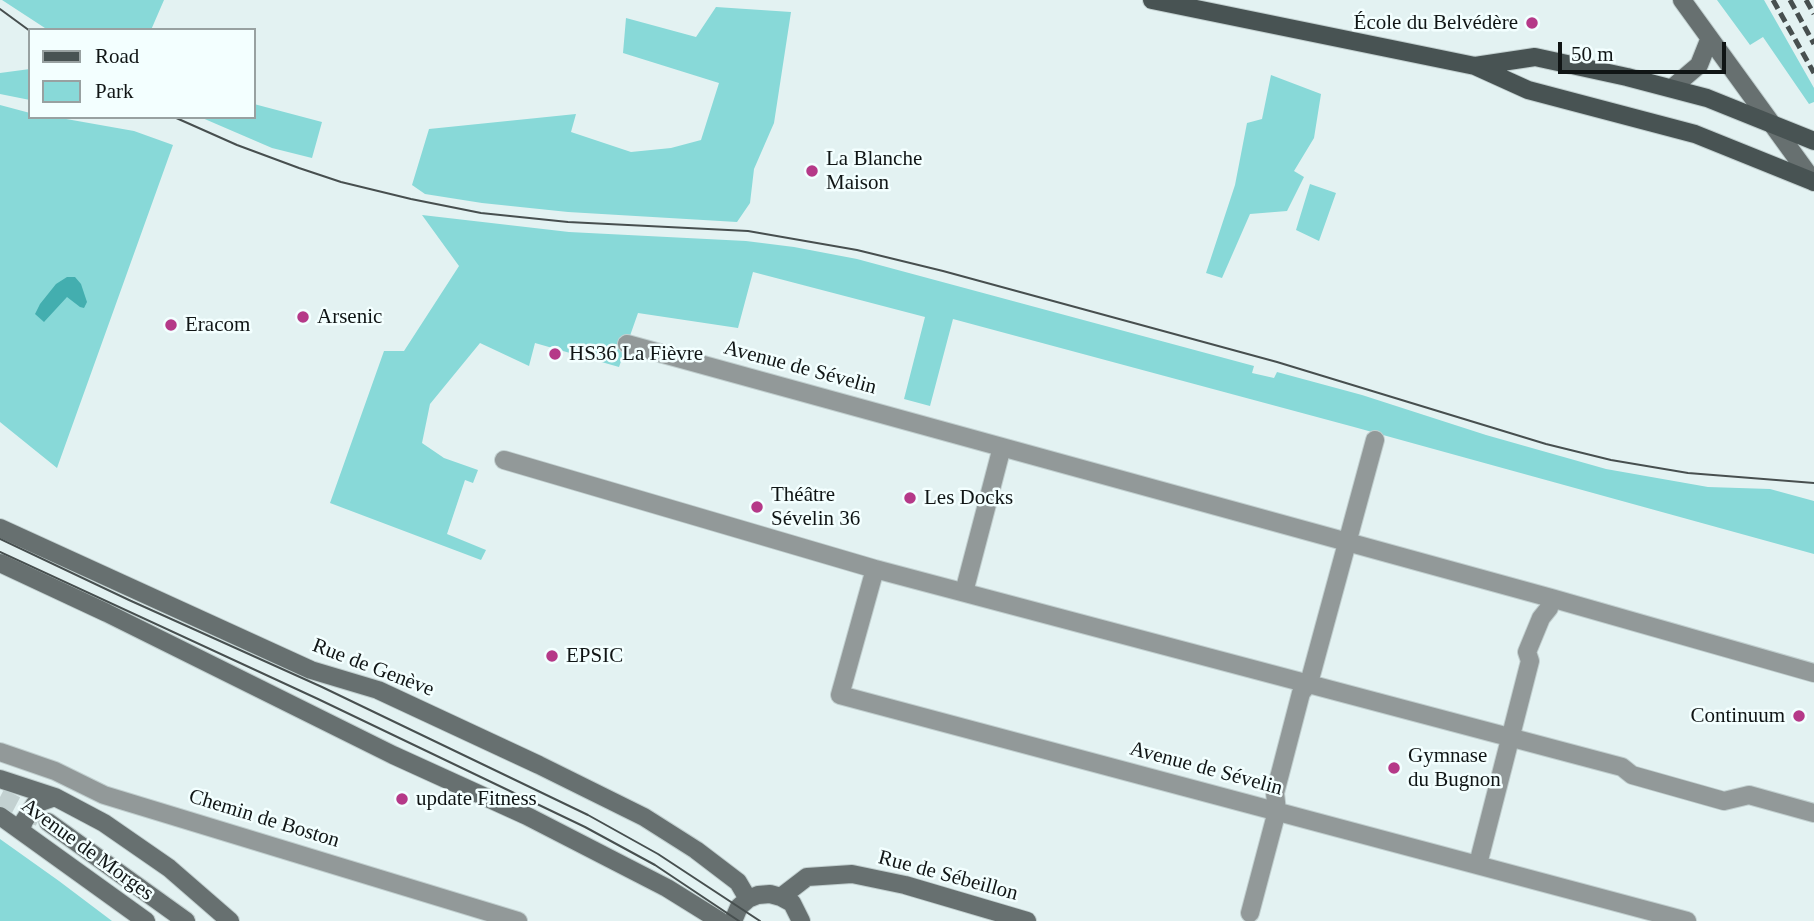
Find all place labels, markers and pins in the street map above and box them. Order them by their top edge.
place label: École du Belvédère [1354,10,1518,36]
marker: École du Belvédère [1524,15,1540,31]
place label: La Blanche Maison [826,146,922,196]
marker: La Blanche Maison [804,163,820,179]
place label: Arsenic [317,304,382,330]
marker: Arsenic [295,309,311,325]
place label: Eracom [185,312,250,338]
marker: Eracom [163,317,179,333]
place label: HS36 La Fièvre [569,341,703,367]
marker: HS36 La Fièvre [547,346,563,362]
place label: Théâtre Sévelin 36 [771,482,860,532]
place label: Les Docks [924,485,1013,511]
marker: Les Docks [902,490,918,506]
marker: Théâtre Sévelin 36 [749,499,765,515]
place label: EPSIC [566,643,623,669]
marker: EPSIC [544,648,560,664]
place label: Continuum [1690,703,1785,729]
marker: Continuum [1791,708,1807,724]
place label: Gymnase du Bugnon [1408,743,1501,793]
marker: Gymnase du Bugnon [1386,760,1402,776]
place label: update Fitness [416,786,537,812]
marker: update Fitness [394,791,410,807]

